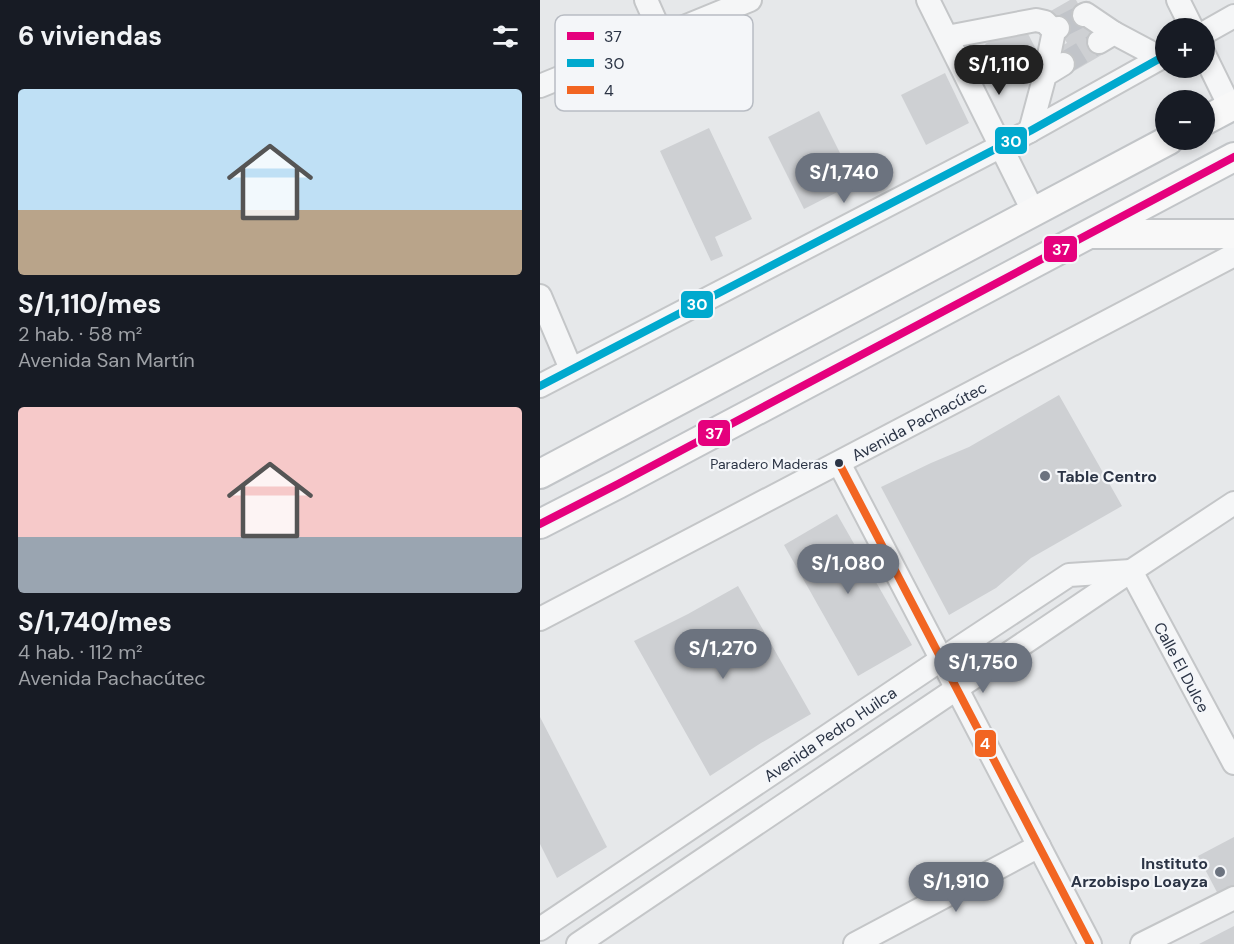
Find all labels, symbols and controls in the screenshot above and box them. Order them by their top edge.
legend [555,15,753,111]
map controls [1155,18,1215,150]
button: + [1155,18,1215,78]
text: 6 viviendas [18,19,162,53]
icon: filters [489,20,522,53]
text: 37 [604,26,622,47]
pin: S/1,110 [944,45,1054,96]
text: S/1,110 [968,51,1030,77]
text: 30 [604,53,624,74]
text: 4 [604,80,614,101]
button: − [1155,90,1215,150]
line badge: 30 [994,126,1028,155]
icon: home [216,128,324,236]
text: 30 [1001,131,1021,152]
pin: S/1,740 [789,153,899,204]
text: S/1,740 [809,159,879,185]
line badge: 37 [1043,235,1078,263]
text: 37 [1052,239,1070,260]
text: S/1,110/mes [18,287,161,321]
line badge: 30 [680,290,714,319]
text: 30 [687,294,707,315]
text: 2 hab. · 58 m² [18,321,142,347]
text: Avenida San Martín [18,347,195,373]
street label: Avenida Pachacútec [848,377,990,466]
line badge: 37 [697,419,731,447]
text: 37 [705,423,723,444]
icon: home [216,446,324,554]
place label: Paradero Maderas [710,455,828,473]
marker: Paradero Maderas [833,457,845,469]
place label: Table Centro [1057,466,1157,487]
marker: Table Centro [1038,469,1052,483]
pin: S/1,080 [793,544,903,595]
text: S/1,080 [811,550,885,576]
text: S/1,740/mes [18,605,172,639]
street label: Calle El Dulce [1149,618,1214,716]
pin: S/1,270 [668,629,778,680]
text: S/1,270 [689,635,757,661]
text: 4 hab. · 112 m² [18,639,143,665]
pin: S/1,750 [928,643,1038,694]
text: S/1,750 [948,649,1018,675]
text: Avenida Pachacútec [18,665,206,691]
street label: Avenida Pedro Huilca [760,682,901,787]
line badge: 4 [974,729,997,758]
text: 4 [980,733,990,754]
place label: Instituto Arzobispo Loayza [1071,853,1208,892]
pin: S/1,910 [901,862,1011,913]
marker: Instituto Arzobispo Loayza [1213,865,1227,879]
text: S/1,910 [923,868,989,894]

